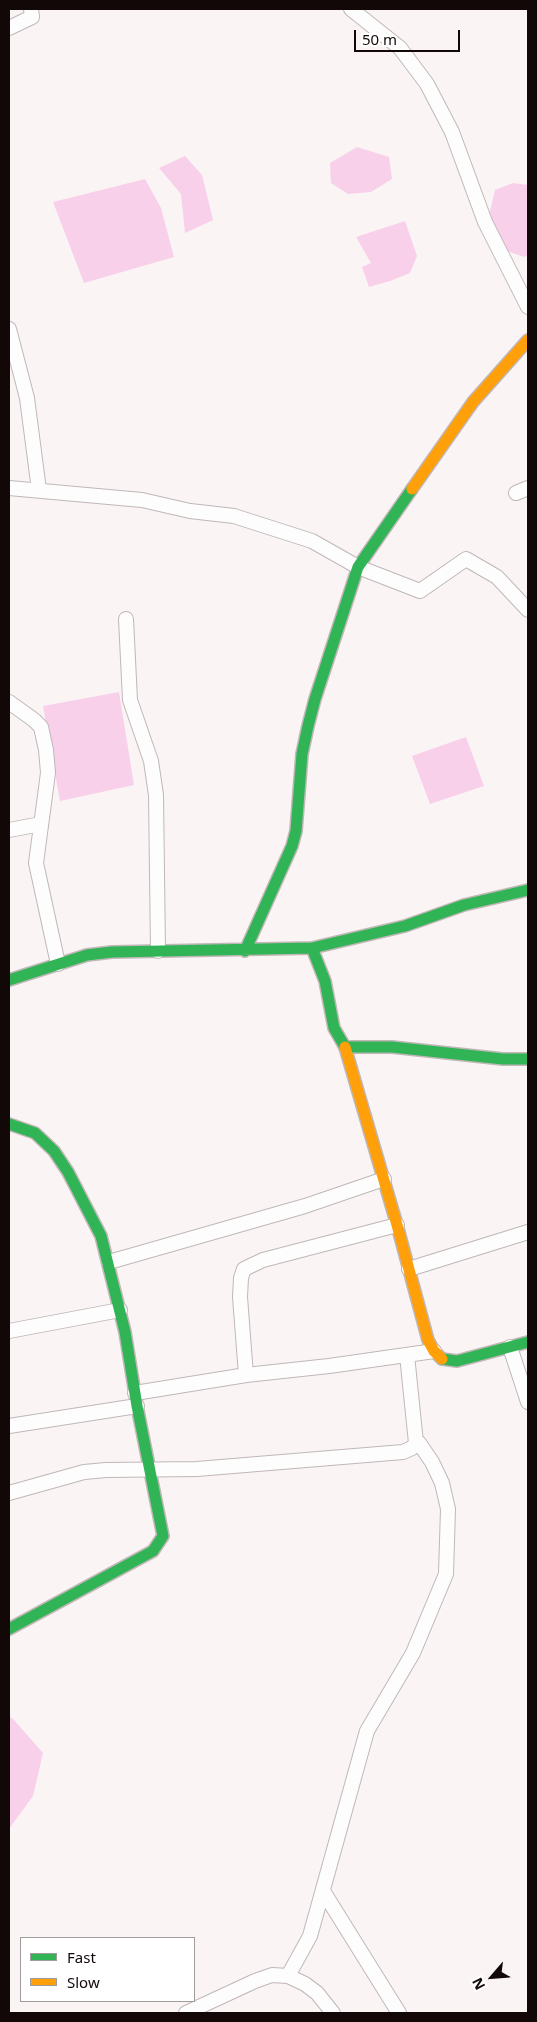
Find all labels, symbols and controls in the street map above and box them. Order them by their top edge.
scale bar [357,20,463,52]
text: 50 m [362,29,397,49]
legend [20,1937,195,2002]
text: Fast [67,1947,96,1967]
north arrow [467,1952,517,2002]
text: Slow [67,1972,100,1992]
text: N [467,1975,489,1993]

